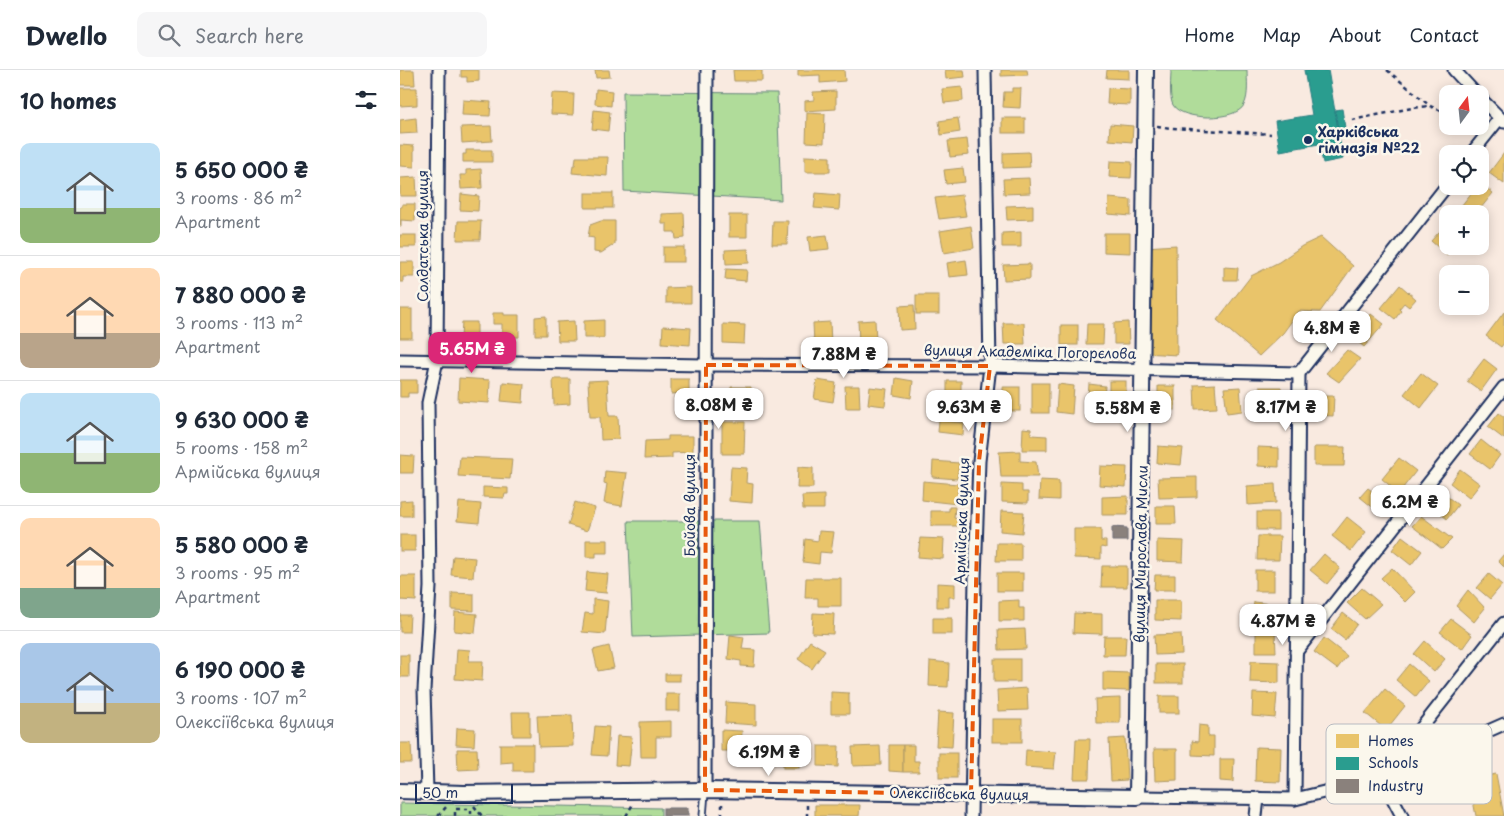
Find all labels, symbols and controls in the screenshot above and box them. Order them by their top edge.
search box [137,12,487,57]
text: Dwello [25,17,107,53]
icon: search [155,21,183,49]
text: Search here [195,21,304,49]
text: Home [1184,21,1234,48]
text: Map [1262,21,1301,48]
text: About [1329,21,1381,48]
text: Contact [1409,21,1479,48]
text: 10 homes [20,84,117,116]
north arrow [1439,85,1489,135]
map controls [1439,85,1489,315]
icon: filters [352,86,380,114]
place label: Харківська гімназія №22 [1318,121,1420,158]
marker: Харківська гімназія №22 [1302,134,1314,146]
button: locate [1439,145,1489,195]
text: 5 650 000 ₴ [175,153,308,185]
icon: home [60,163,120,223]
street label: Солдатська вулиця [412,170,433,302]
text: 3 rooms · 86 m² [175,185,302,209]
button: + [1439,205,1489,255]
text: Apartment [175,209,260,233]
button: − [1439,265,1489,315]
text: 7 880 000 ₴ [175,278,306,310]
icon: home [60,288,120,348]
text: 3 rooms · 113 m² [175,310,303,334]
pin: 4.8M ₴ [1291,310,1373,353]
text: 4.8M ₴ [1304,315,1360,339]
pin: 5.65M ₴ [426,332,518,374]
text: Apartment [175,334,260,358]
text: 5.65M ₴ [439,336,505,360]
pin: 7.88M ₴ [798,336,890,379]
street label: вулиця Академіка Погорєлова [924,339,1137,364]
text: 7.88M ₴ [812,341,876,365]
pin: 8.08M ₴ [673,388,765,430]
pin: 9.63M ₴ [923,390,1015,432]
pin: 5.58M ₴ [1082,390,1174,433]
pin: 8.17M ₴ [1240,390,1332,432]
text: 8.08M ₴ [685,392,753,416]
text: 9.63M ₴ [937,394,1001,418]
text: 8.17M ₴ [1256,394,1316,418]
text: 5.58M ₴ [1095,395,1161,419]
text: 9 630 000 ₴ [175,403,309,435]
icon: home [60,413,120,473]
text: 5 rooms · 158 m² [175,435,308,459]
street label: Бойова вулиця [679,454,700,556]
street label: Армійська вулиця [949,457,974,585]
text: Армійська вулиця [175,459,321,483]
street label: вулиця Мирослава Мисли [1128,465,1153,643]
pin: 6.2M ₴ [1369,484,1451,527]
text: 6.2M ₴ [1382,489,1438,513]
text: 5 580 000 ₴ [175,528,308,560]
icon: home [60,538,120,598]
text: 3 rooms · 95 m² [175,560,300,584]
text: Apartment [175,584,260,608]
pin: 4.87M ₴ [1237,604,1329,646]
text: 4.87M ₴ [1250,608,1316,632]
text: 6 190 000 ₴ [175,653,305,685]
icon: home [60,663,120,723]
text: 3 rooms · 107 m² [175,685,307,709]
text: Олексіївська вулиця [175,709,335,733]
legend [1326,724,1492,804]
text: Homes [1368,730,1414,751]
pin: 6.19M ₴ [723,734,815,777]
text: 6.19M ₴ [738,739,800,763]
text: Schools [1368,752,1418,773]
text: Industry [1368,775,1423,796]
scale bar [415,781,512,804]
text: 50 m [422,782,458,803]
street label: Олексіївська вулиця [889,782,1029,805]

